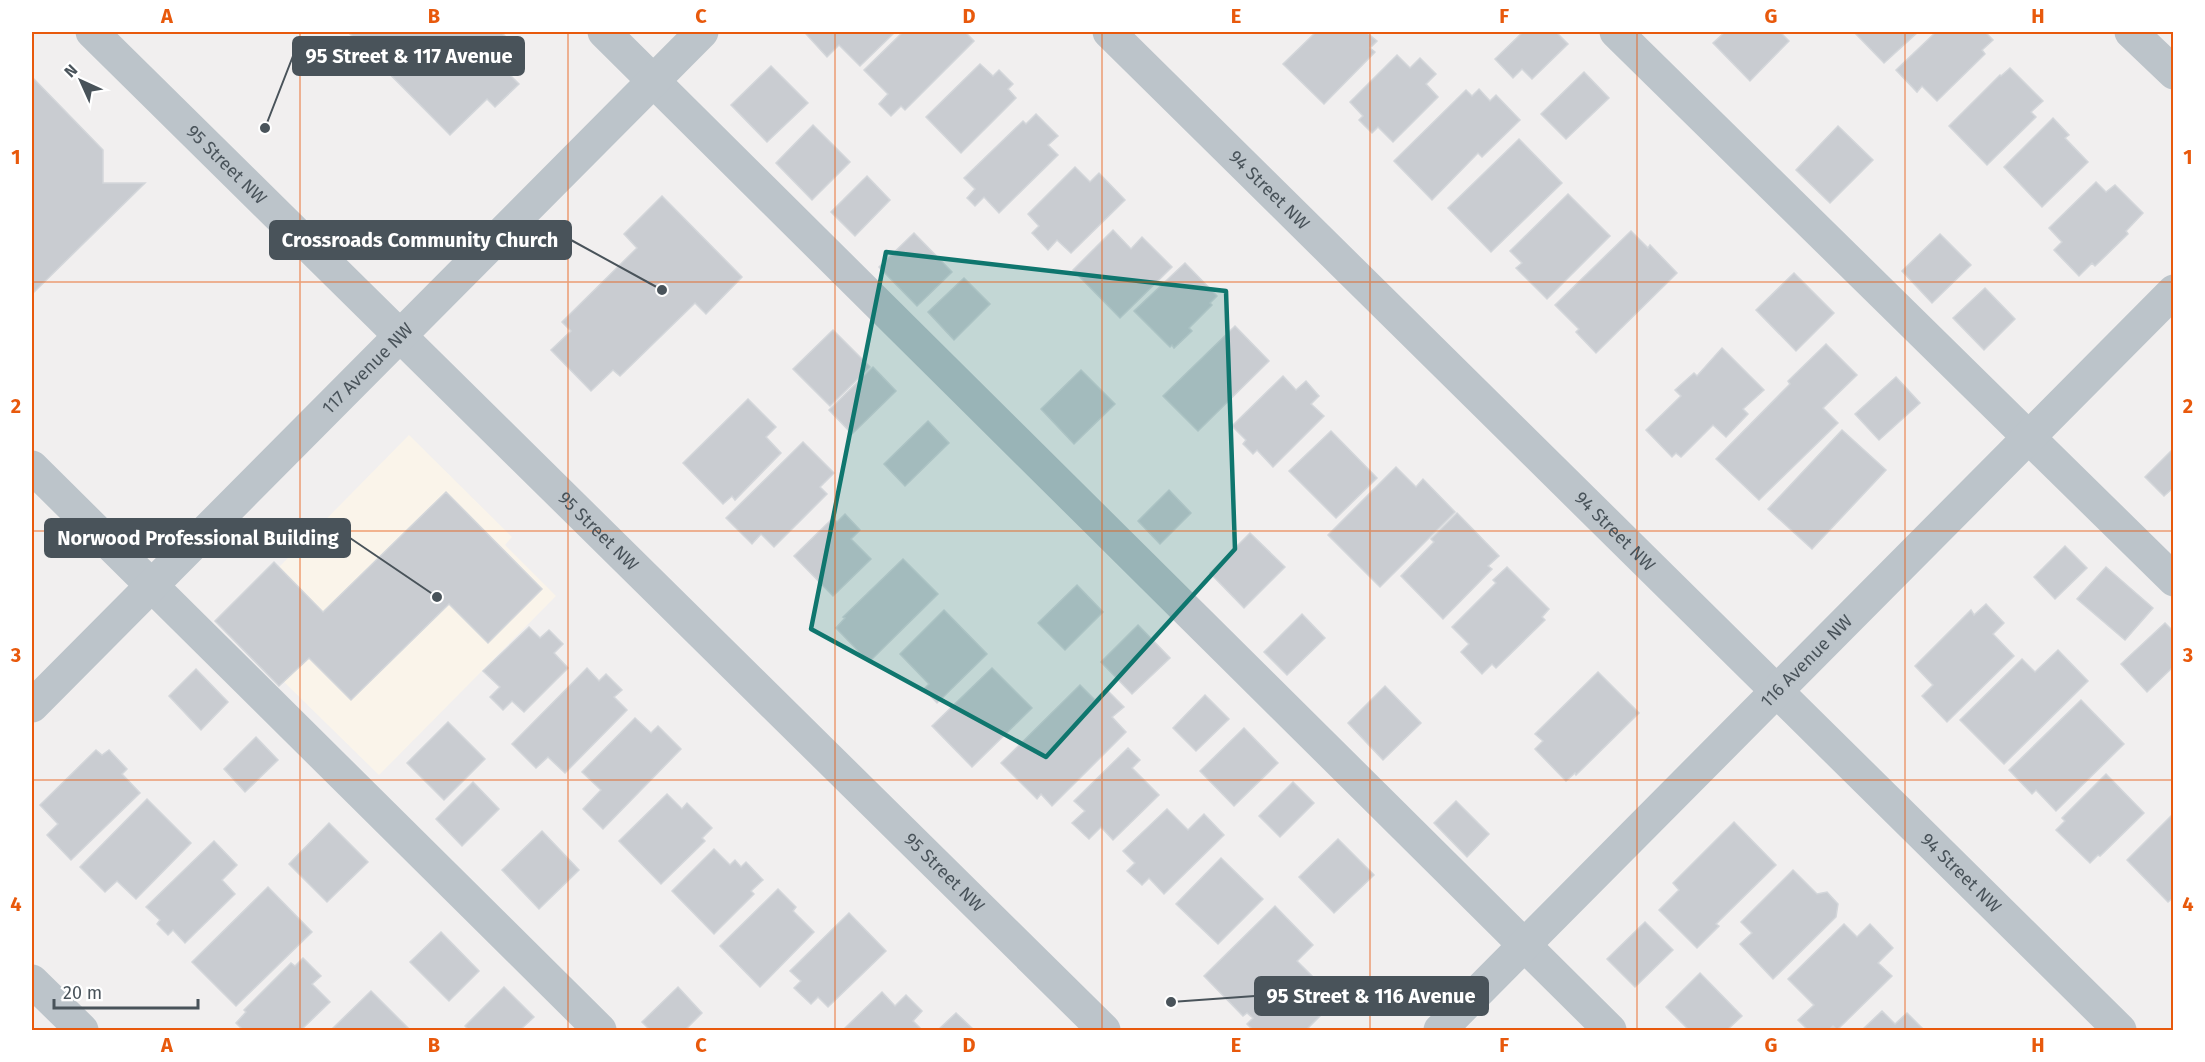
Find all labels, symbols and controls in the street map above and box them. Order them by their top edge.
text: A [160,4,174,28]
text: B [428,4,440,28]
text: C [695,4,707,28]
text: D [962,4,976,28]
text: E [1231,4,1241,28]
text: F [1499,4,1509,28]
text: G [1765,4,1777,28]
text: H [2031,4,2045,28]
callout: 95 Street & 117 Avenue [293,37,524,75]
text: 95 Street & 117 Avenue [306,44,512,68]
north arrow [51,51,111,111]
text: N [60,60,81,81]
street label: 95 Street NW [182,120,271,209]
text: 1 [11,145,21,169]
text: 1 [2183,145,2193,169]
street label: 94 Street NW [1224,146,1314,235]
callout: Crossroads Community Church [270,221,571,259]
text: Crossroads Community Church [282,228,558,252]
street label: 117 Avenue NW [318,318,418,419]
text: 2 [11,394,21,418]
text: 2 [2183,394,2193,418]
street label: 95 Street NW [553,487,643,576]
street label: 94 Street NW [1570,487,1660,576]
callout: Norwood Professional Building [45,519,350,557]
text: Norwood Professional Building [57,526,340,550]
street label: 116 Avenue NW [1756,610,1857,712]
text: 3 [10,643,21,667]
text: 3 [2182,643,2193,667]
street label: 95 Street NW [900,828,989,917]
street label: 94 Street NW [1916,828,2006,918]
text: 4 [10,892,22,916]
text: 4 [2182,892,2194,916]
scale bar [54,972,198,1010]
callout: 95 Street & 116 Avenue [1255,977,1488,1015]
text: 20 m [63,982,102,1004]
text: 95 Street & 116 Avenue [1267,984,1475,1008]
text: A [160,1033,174,1057]
text: B [428,1033,440,1057]
text: C [695,1033,707,1057]
text: D [962,1033,976,1057]
text: E [1231,1033,1241,1057]
text: F [1499,1033,1509,1057]
text: G [1765,1033,1777,1057]
text: H [2031,1033,2045,1057]

